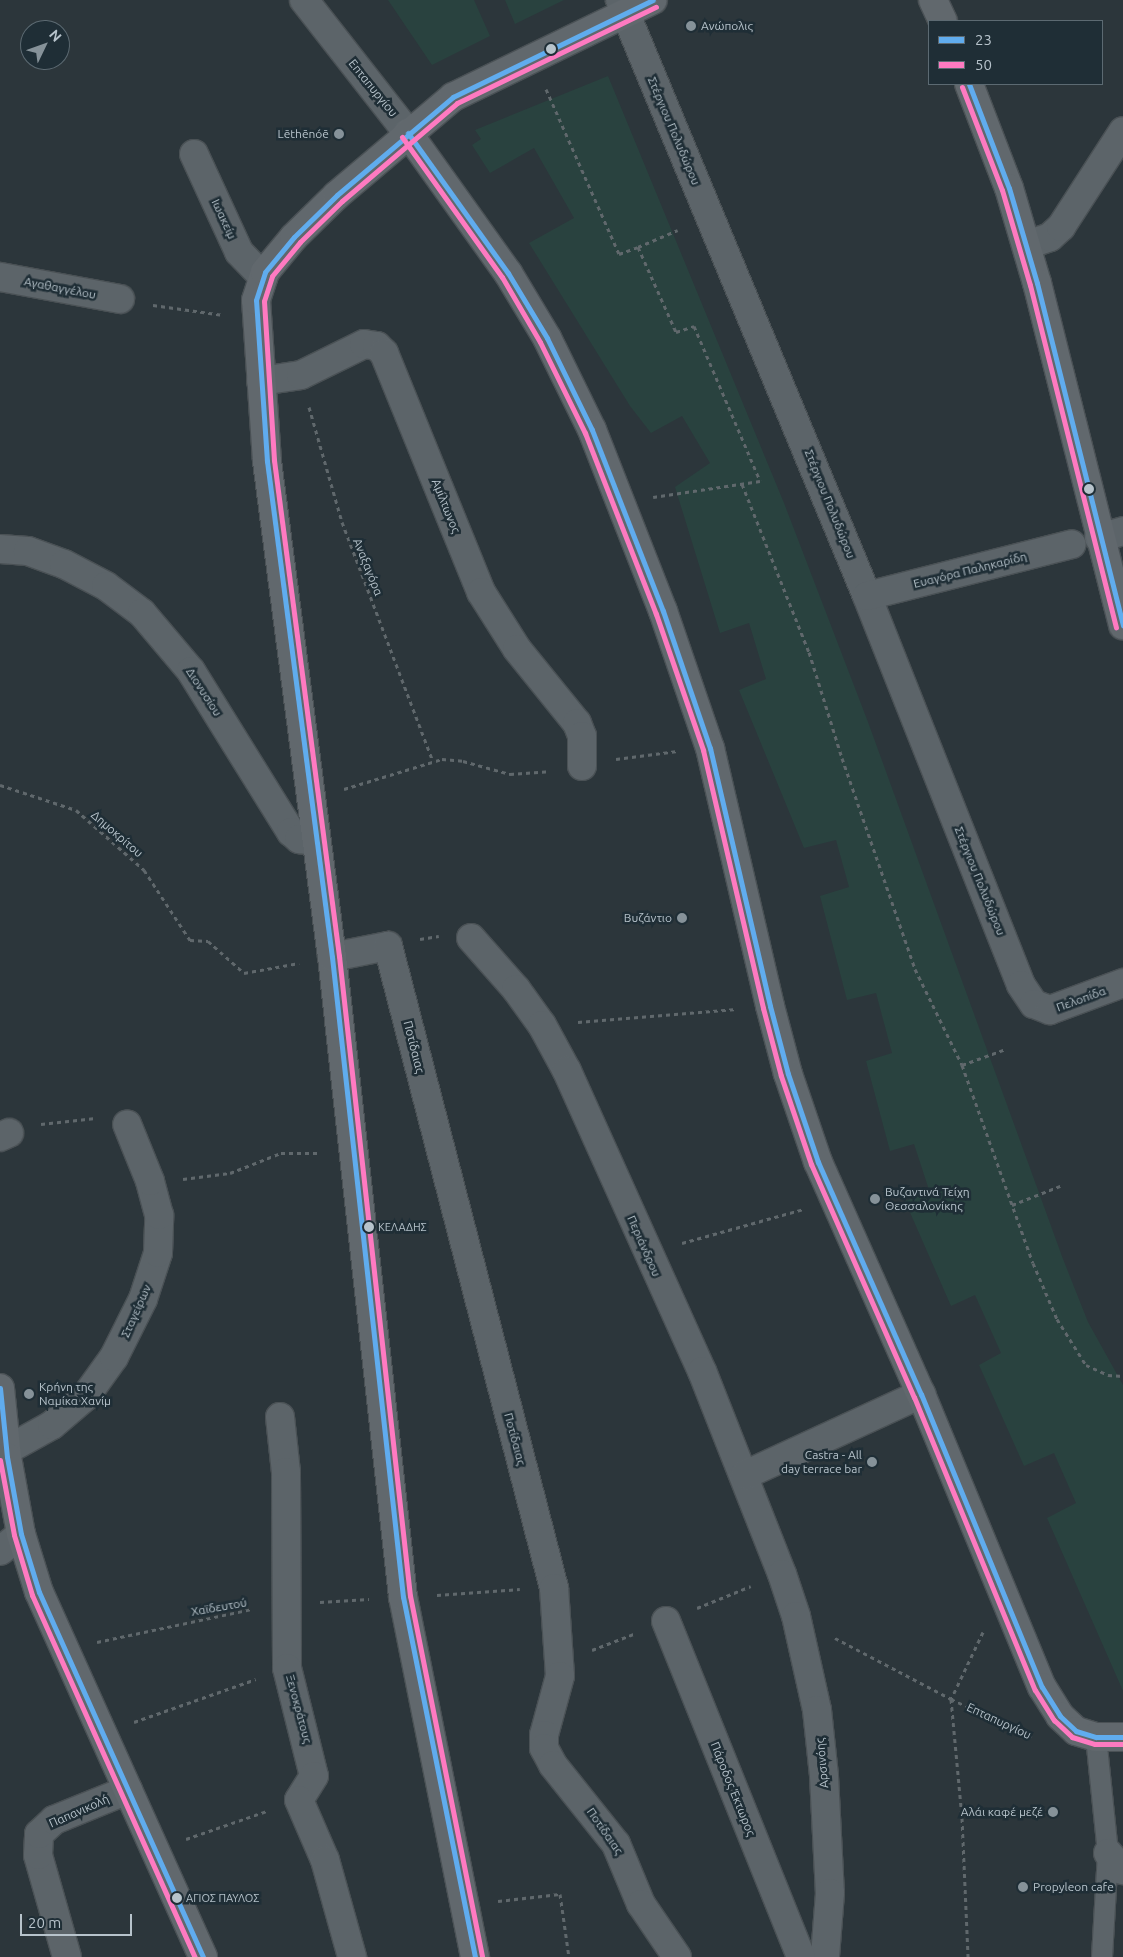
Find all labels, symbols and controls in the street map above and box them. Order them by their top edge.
place label: Ανώπολις [701,19,753,33]
north arrow [20,20,70,70]
marker: Ανώπολις [685,20,697,32]
legend [928,20,1103,85]
text: N [46,26,65,45]
text: 23 [975,31,992,48]
unlabelled marker [546,44,556,54]
street label: Επταπυργίου [346,56,400,120]
text: 50 [975,56,992,73]
street label: Στέργιου Πολυδώρου [645,75,703,187]
place label: Lēthēnóē [278,127,329,141]
marker: Lēthēnóē [333,128,345,140]
street label: Ιωακείμ [208,197,240,241]
street label: Αγαθαγγέλου [23,274,97,302]
street label: Στέργιου Πολυδώρου [802,447,858,561]
street label: Αμίλτωνος [429,477,463,535]
unlabelled marker [1084,484,1094,494]
street label: Αναξαγόρα [350,536,386,598]
street label: Ευαγόρα Παληκαρίδη [912,549,1028,591]
street label: Διονυσίου [183,665,225,719]
street label: Δημοκρίτου [88,808,146,860]
street label: Στέργιου Πολυδώρου [952,824,1008,938]
place label: Βυζάντιο [624,911,672,925]
marker: Βυζάντιο [676,912,688,924]
street label: Πελοπίδα [1054,983,1108,1015]
street label: Ποτίδαιας [401,1019,427,1075]
place label: Βυζαντινά Τείχη Θεσσαλονίκης [885,1185,970,1213]
marker: Βυζαντινά Τείχη Θεσσαλονίκης [869,1193,881,1205]
street label: Περιάνδρου [624,1213,664,1279]
place label: ΚΕΛΑΔΗΣ [378,1220,427,1234]
marker: ΚΕΛΑΔΗΣ [364,1222,374,1232]
street label: Σταγείρων [118,1282,154,1340]
place label: Κρήνη της Ναμίκα Χανίμ [39,1380,111,1408]
marker: Κρήνη της Ναμίκα Χανίμ [23,1388,35,1400]
street label: Ποτίδαιας [501,1411,529,1467]
place label: Castra - All day terrace bar [781,1448,862,1476]
marker: Castra - All day terrace bar [866,1456,878,1468]
street label: Χαϊδευτού [190,1595,248,1619]
street label: Ξενοκράτους [283,1673,315,1745]
street label: Επταπυργίου [964,1700,1034,1742]
street label: Αρσινόης [813,1737,831,1789]
street label: Πάροδος Έκτωρος [708,1740,758,1838]
street label: Παπανικολή [47,1791,111,1831]
street label: Ποτίδαιας [584,1805,626,1857]
place label: Αλάι καφέ μεζέ [961,1805,1043,1819]
marker: Αλάι καφέ μεζέ [1047,1806,1059,1818]
place label: Propyleon cafe [1033,1880,1114,1894]
marker: Propyleon cafe [1017,1881,1029,1893]
place label: ΑΓΙΟΣ ΠΑΥΛΟΣ [186,1891,259,1905]
marker: ΑΓΙΟΣ ΠΑΥΛΟΣ [172,1893,182,1903]
scale bar [22,1904,135,1936]
text: 20 m [28,1914,61,1931]

